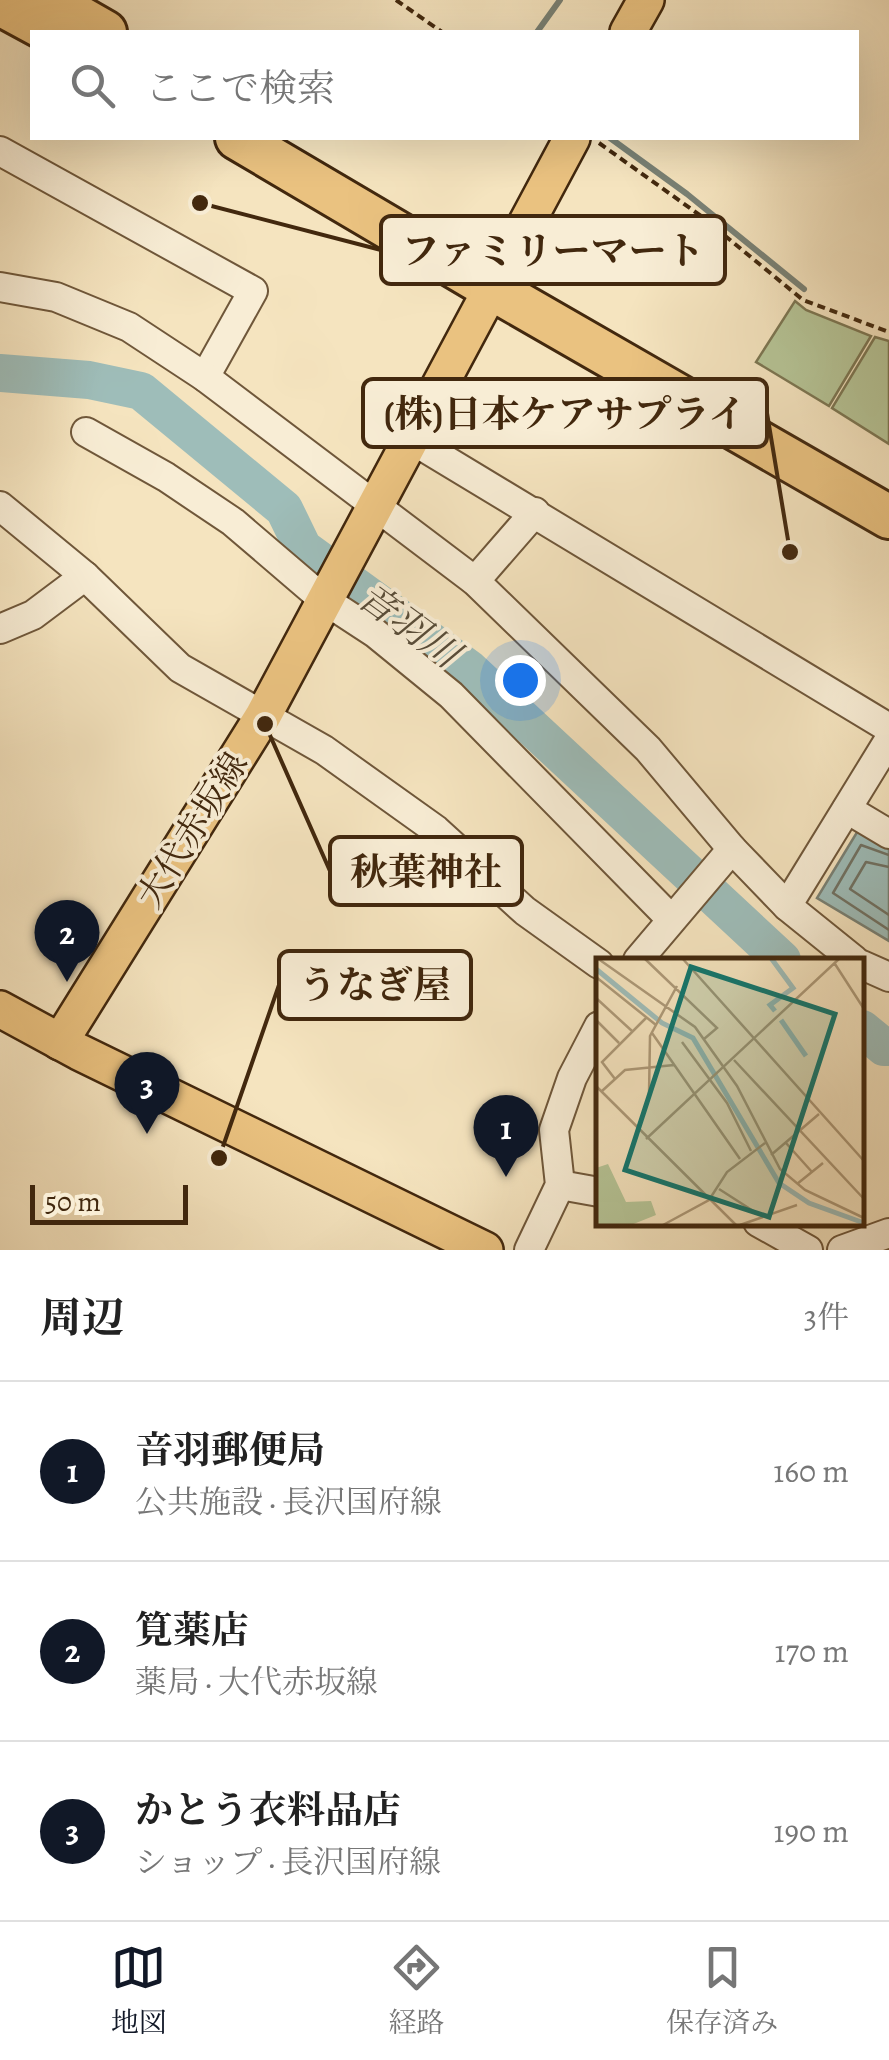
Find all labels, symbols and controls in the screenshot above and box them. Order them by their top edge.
search box [30,30,859,140]
icon: search [65,58,120,113]
text: ここで検索 [145,62,335,114]
callout: ファミリーマート [381,216,725,284]
text: ファミリーマート [401,225,705,277]
callout: (株)日本ケアサプライ [363,379,767,447]
text: (株)日本ケアサプライ [384,388,746,440]
water label: 音羽川 [348,570,474,682]
your location [495,655,546,706]
street label: 大代赤坂線 [125,743,259,917]
callout: 秋葉神社 [330,837,522,905]
text: 秋葉神社 [350,846,502,898]
pin: 2 [34,900,100,982]
callout: うなぎ屋 [279,951,471,1019]
inset map [596,958,864,1225]
text: うなぎ屋 [299,959,451,1011]
pin: 3 [114,1052,180,1134]
pin: 1 [474,1094,538,1177]
scale bar [30,1180,188,1224]
text: 50 m [45,1183,101,1221]
text: 周辺 [40,1289,124,1346]
text: 3件 [804,1295,849,1339]
text: 音羽郵便局 [135,1424,325,1476]
text: 1 [67,1449,78,1493]
text: 160 m [773,1449,849,1493]
text: 公共施設 · 長沢国府線 [135,1480,442,1524]
text: 筧薬店 [135,1604,249,1656]
text: 2 [65,1629,80,1673]
text: 170 m [775,1629,849,1673]
text: 薬局 · 大代赤坂線 [135,1660,378,1704]
text: かとう衣料品店 [135,1784,401,1836]
text: 3 [66,1809,79,1853]
text: 190 m [773,1809,849,1853]
text: ショップ · 長沢国府線 [135,1840,441,1884]
tab: 地図 [111,1940,167,2042]
tab: 経路 [388,1940,444,2042]
tab: 保存済み [666,1940,778,2042]

